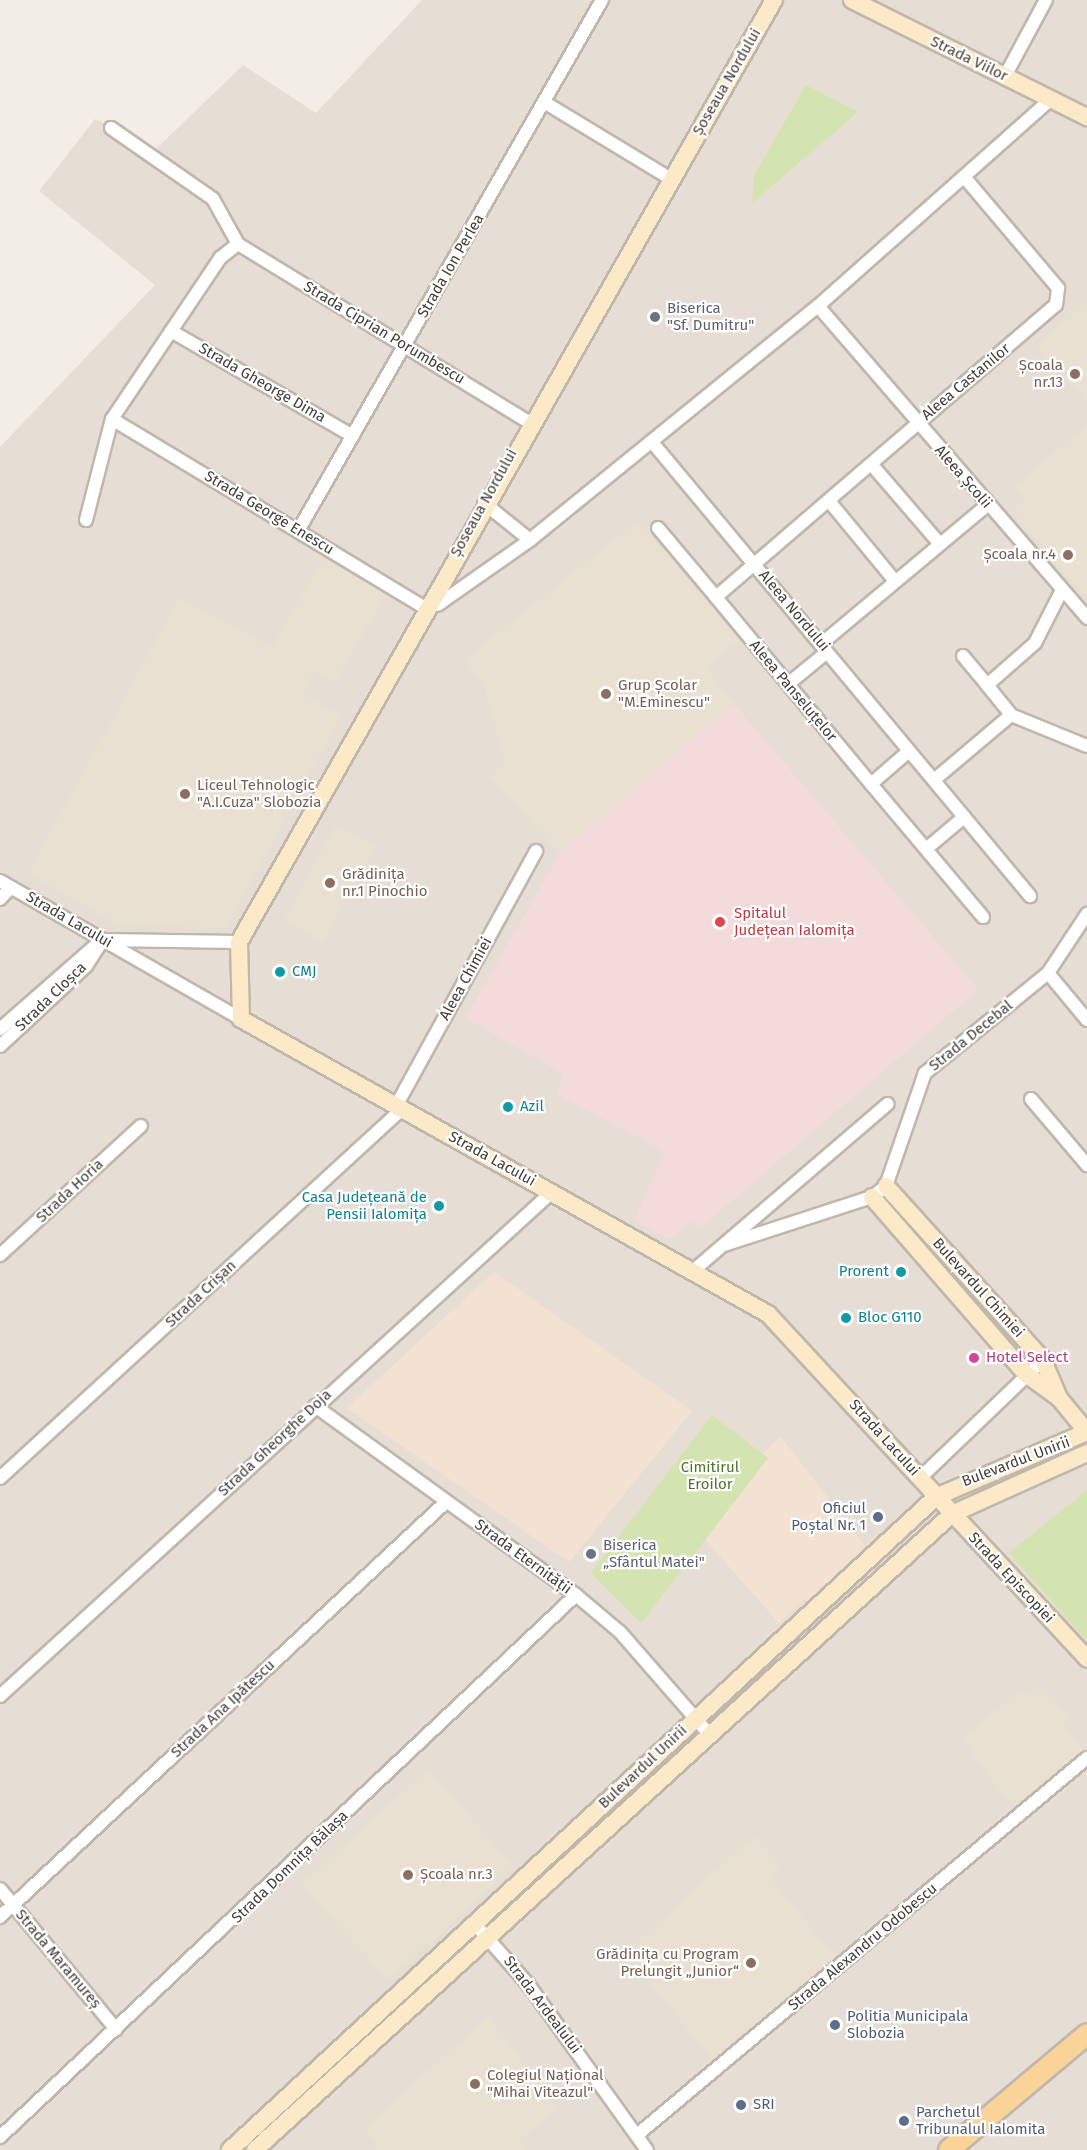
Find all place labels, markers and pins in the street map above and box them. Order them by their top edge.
place label: Biserica "Sf. Dumitru" [667,299,754,334]
marker: Biserica "Sf. Dumitru" [648,310,662,324]
place label: Școala nr.13 [1019,356,1063,391]
marker: Școala nr.13 [1068,367,1082,381]
place label: Școala nr.4 [983,546,1056,564]
marker: Școala nr.4 [1061,548,1075,562]
place label: Grup Școlar "M.Eminescu" [618,676,710,711]
marker: Grup Școlar "M.Eminescu" [599,687,613,701]
place label: Liceul Tehnologic "A.I.Cuza" Slobozia [197,776,321,811]
marker: Liceul Tehnologic "A.I.Cuza" Slobozia [178,787,192,801]
place label: Grădinița nr.1 Pinochio [342,865,427,900]
marker: Grădinița nr.1 Pinochio [323,876,337,890]
place label: Spitalul Județean Ialomița [734,904,855,939]
marker: Spitalul Județean Ialomița [711,913,729,931]
place label: CMJ [292,963,317,981]
marker: CMJ [273,965,287,979]
place label: Azil [520,1098,544,1116]
marker: Azil [501,1100,515,1114]
place label: Casa Județeană de Pensii Ialomița [302,1188,427,1223]
marker: Casa Județeană de Pensii Ialomița [432,1199,446,1213]
place label: Prorent [839,1263,889,1281]
marker: Prorent [894,1265,908,1279]
place label: Bloc G110 [858,1309,922,1327]
marker: Bloc G110 [839,1311,853,1325]
place label: Hotel Select [986,1349,1068,1367]
marker: Hotel Select [967,1351,981,1365]
place label: Oficiul Poștal Nr. 1 [791,1499,866,1534]
marker: Oficiul Poștal Nr. 1 [871,1510,885,1524]
place label: Biserica „Sfântul Matei" [603,1536,705,1571]
marker: Biserica „Sfântul Matei" [584,1547,598,1561]
place label: Școala nr.3 [420,1866,493,1884]
marker: Școala nr.3 [401,1868,415,1882]
place label: Grădinița cu Program Prelungit „Junior“ [596,1945,739,1980]
marker: Grădinița cu Program Prelungit „Junior“ [744,1956,758,1970]
place label: Politia Municipala Slobozia [847,2007,968,2042]
marker: Politia Municipala Slobozia [828,2018,842,2032]
place label: Colegiul Național "Mihai Viteazul" [487,2066,603,2101]
marker: Colegiul Național "Mihai Viteazul" [468,2077,482,2091]
place label: SRI [753,2096,775,2114]
marker: SRI [734,2098,748,2112]
place label: Parchetul Tribunalul Ialomita [916,2103,1045,2138]
marker: Parchetul Tribunalul Ialomita [897,2114,911,2128]

